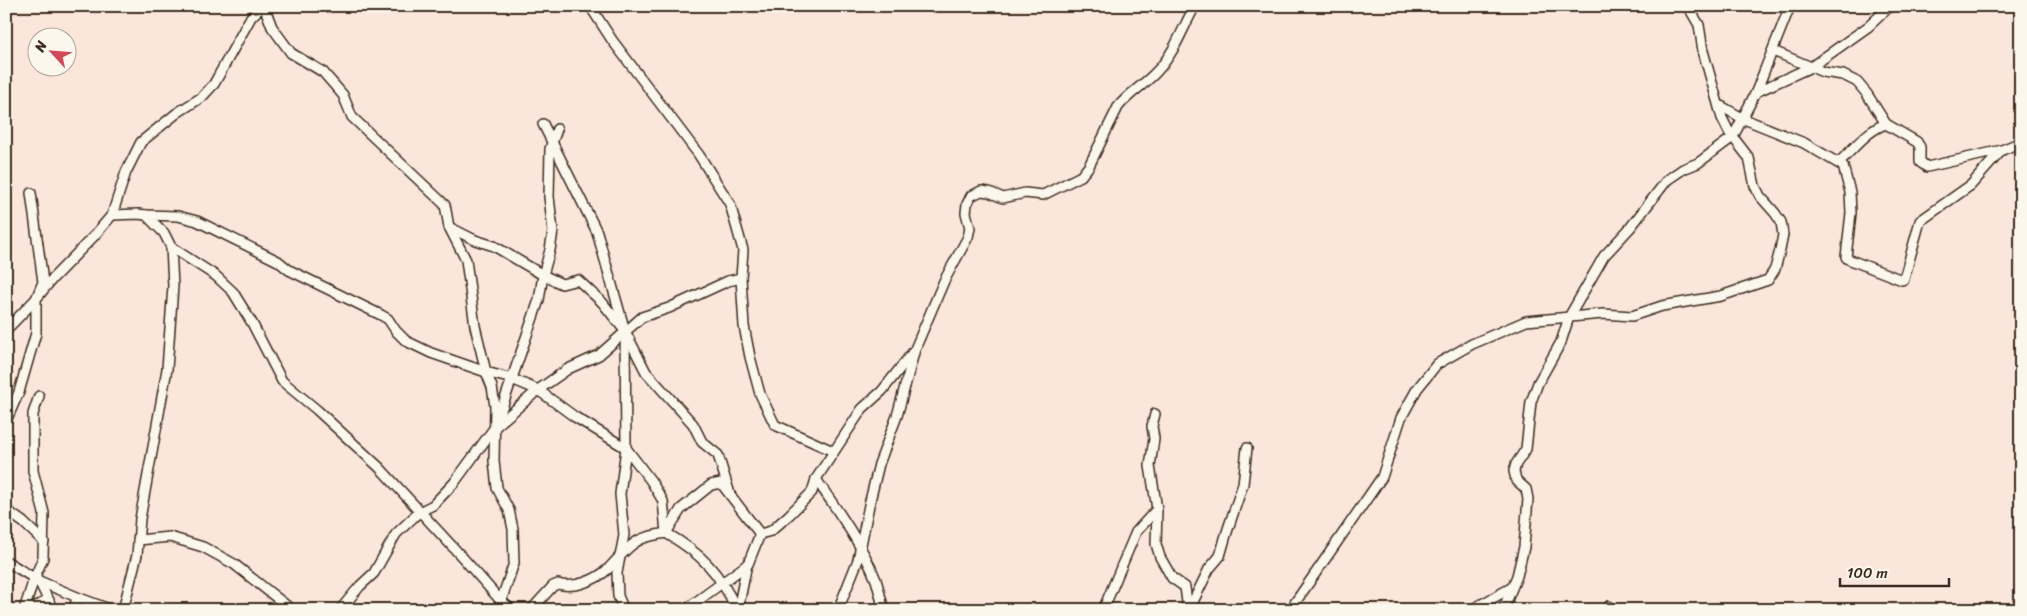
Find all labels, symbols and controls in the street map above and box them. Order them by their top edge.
north arrow [28,28,78,78]
text: N [27,36,54,57]
scale bar [1840,556,1948,588]
text: 100 m [1847,560,1888,586]

